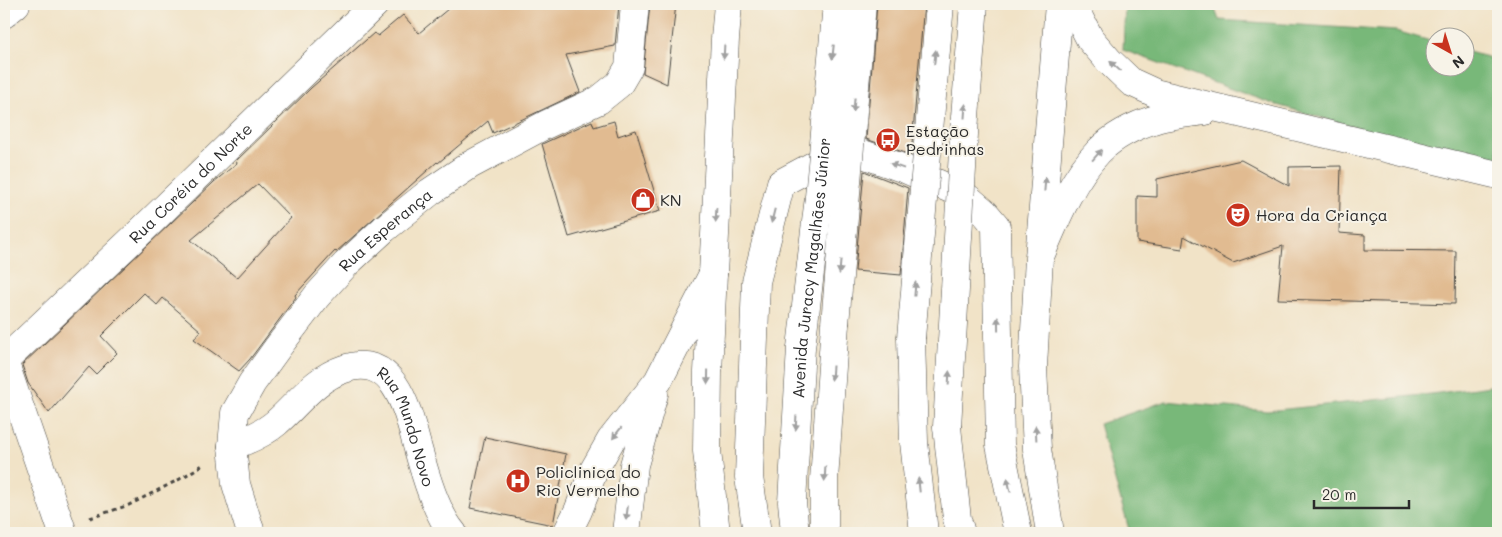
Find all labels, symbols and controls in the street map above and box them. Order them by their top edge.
north arrow [1424,28,1474,78]
one-way arrow [720,45,728,61]
one-way arrow [829,45,837,61]
one-way arrow [931,49,939,65]
text: N [1448,52,1469,73]
one-way arrow [1109,60,1121,72]
one-way arrow [850,97,858,113]
one-way arrow [962,103,970,119]
street label: Rua Coréia do Norte [124,118,257,247]
place label: Estação Pedrinhas [906,120,984,159]
bus stop icon: Estação Pedrinhas [875,127,901,153]
street label: Avenida Juracy Magalhães Júnior [787,137,834,399]
one-way arrow [1091,149,1103,161]
one-way arrow [889,162,904,170]
one-way arrow [1041,175,1049,191]
street label: Rua Esperança [334,183,436,275]
shop icon: KN [630,187,656,213]
place label: KN [660,189,682,210]
theatre icon: Hora da Criança [1225,202,1251,228]
place label: Hora da Criança [1256,204,1388,225]
one-way arrow [712,207,720,223]
one-way arrow [768,209,776,224]
one-way arrow [836,259,844,275]
one-way arrow [911,281,919,297]
one-way arrow [994,316,1002,332]
street label: Rua Mundo Novo [373,361,440,489]
one-way arrow [827,365,835,381]
one-way arrow [704,369,712,385]
one-way arrow [946,370,954,386]
one-way arrow [792,415,800,431]
one-way arrow [1032,425,1040,441]
one-way arrow [611,426,622,439]
place label: Policlinica do Rio Vermelho [536,461,640,500]
one-way arrow [820,467,828,483]
hospital icon: Policlinica do Rio Vermelho [505,468,531,494]
one-way arrow [915,476,923,492]
one-way arrow [1004,477,1012,493]
scale bar [1314,477,1410,509]
text: 20 m [1322,484,1356,504]
one-way arrow [623,506,631,522]

